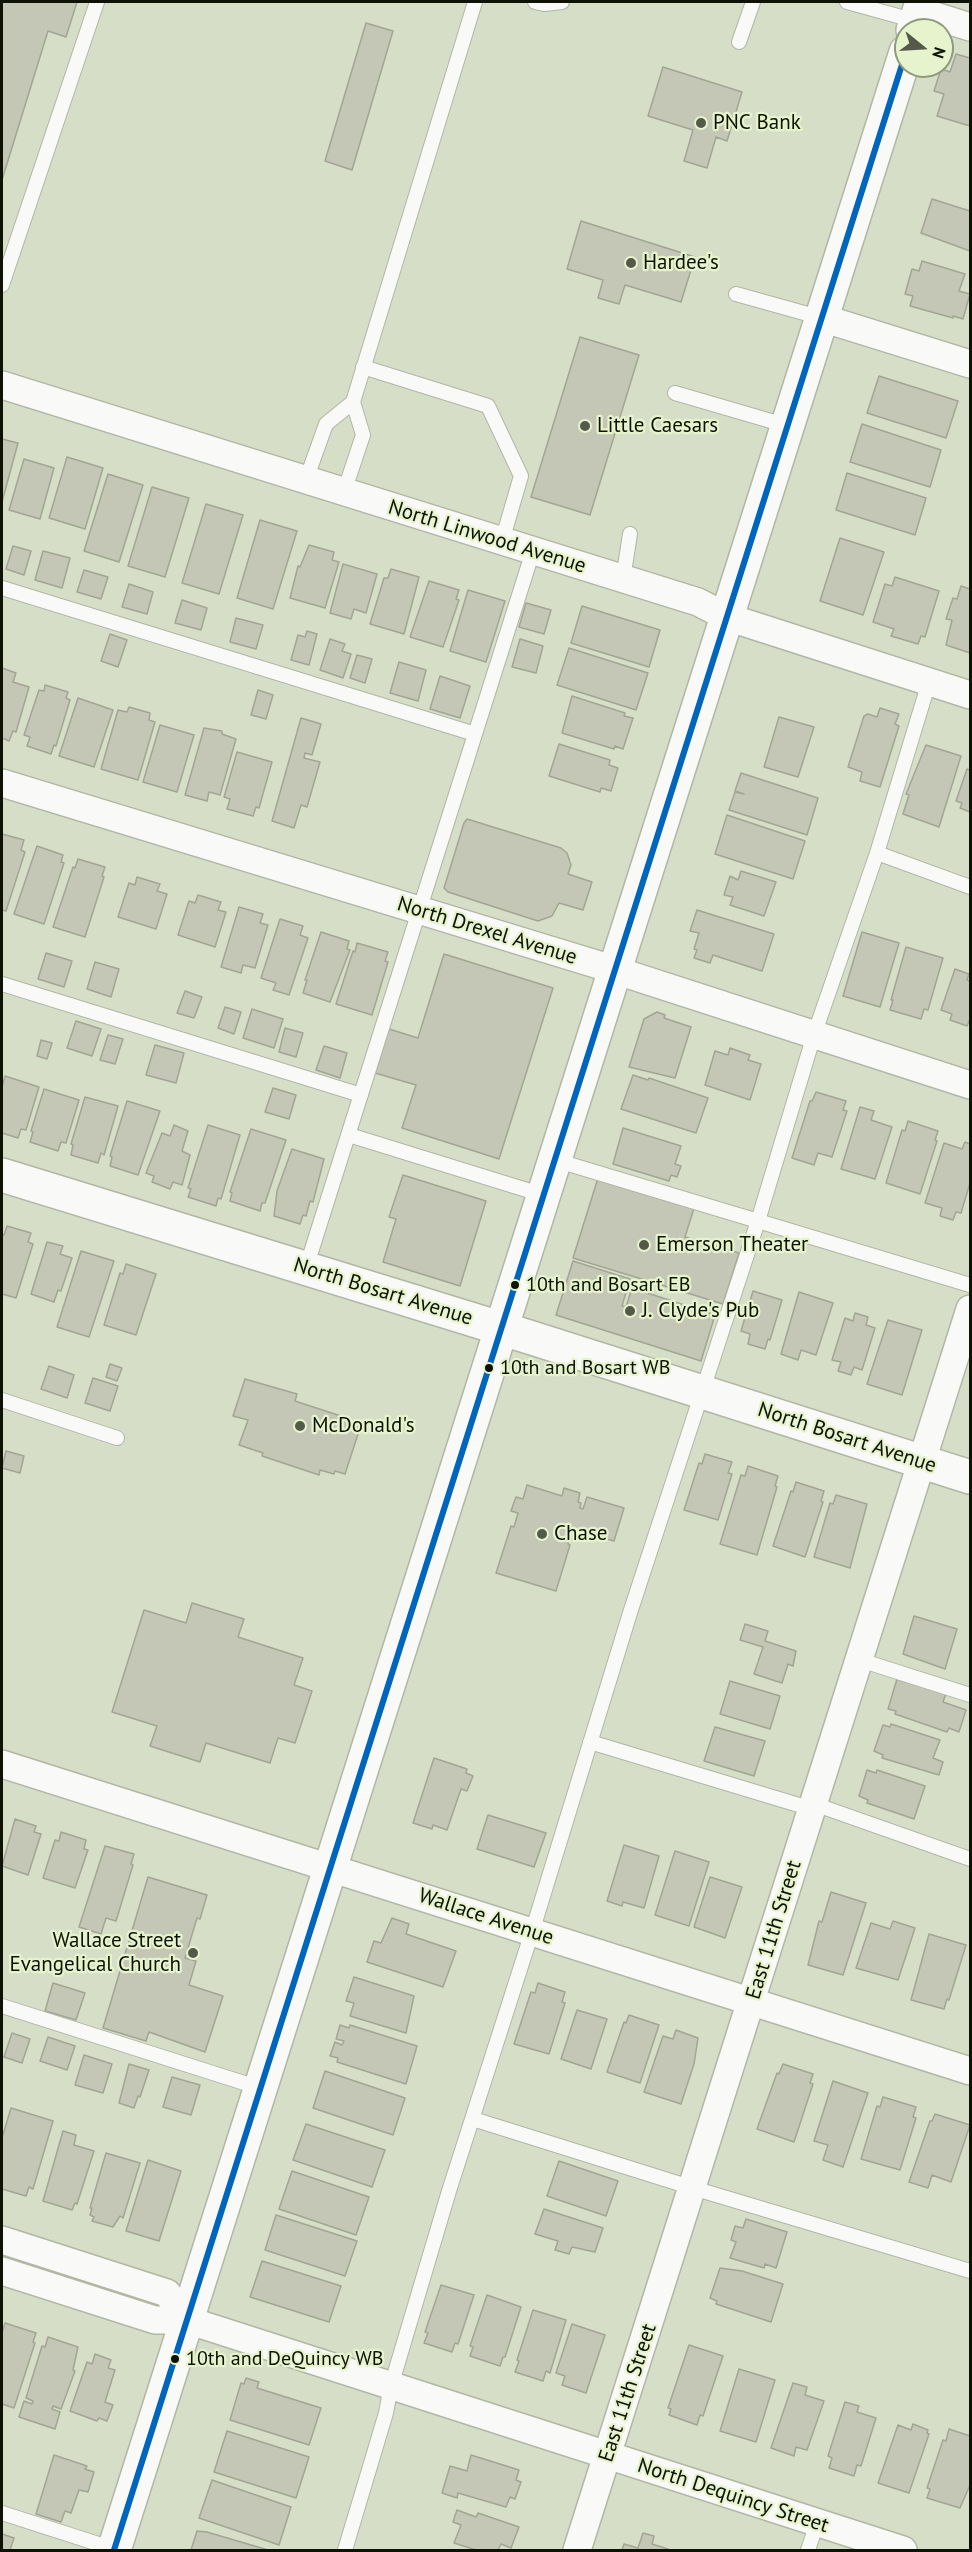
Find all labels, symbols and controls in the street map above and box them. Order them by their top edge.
north arrow [894,18,954,78]
text: N [928,45,950,61]
place label: PNC Bank [713,110,801,136]
marker: PNC Bank [694,116,708,130]
place label: Hardee's [643,250,719,276]
marker: Hardee's [624,256,638,270]
place label: Little Caesars [597,413,718,439]
marker: Little Caesars [578,419,592,433]
street label: North Linwood Avenue [385,495,589,579]
street label: North Drexel Avenue [394,892,580,970]
place label: Emerson Theater [656,1232,808,1258]
marker: Emerson Theater [637,1238,651,1252]
street label: North Bosart Avenue [290,1253,476,1331]
place label: 10th and Bosart EB [526,1273,690,1297]
marker: 10th and Bosart EB [509,1279,521,1291]
place label: J. Clyde's Pub [642,1298,759,1324]
marker: J. Clyde's Pub [623,1304,637,1318]
place label: 10th and Bosart WB [500,1356,670,1380]
marker: 10th and Bosart WB [483,1362,495,1374]
street label: North Bosart Avenue [755,1397,939,1479]
place label: McDonald's [312,1413,415,1439]
marker: McDonald's [293,1419,307,1433]
place label: Chase [554,1521,607,1547]
marker: Chase [535,1527,549,1541]
street label: East 11th Street [741,1857,807,2003]
street label: Wallace Avenue [415,1883,557,1951]
place label: Wallace Street Evangelical Church [9,1928,181,1978]
marker: Wallace Street Evangelical Church [186,1946,200,1960]
street label: East 11th Street [594,2321,662,2465]
place label: 10th and DeQuincy WB [186,2347,383,2371]
marker: 10th and DeQuincy WB [169,2353,181,2365]
street label: North Dequincy Street [634,2453,832,2539]

